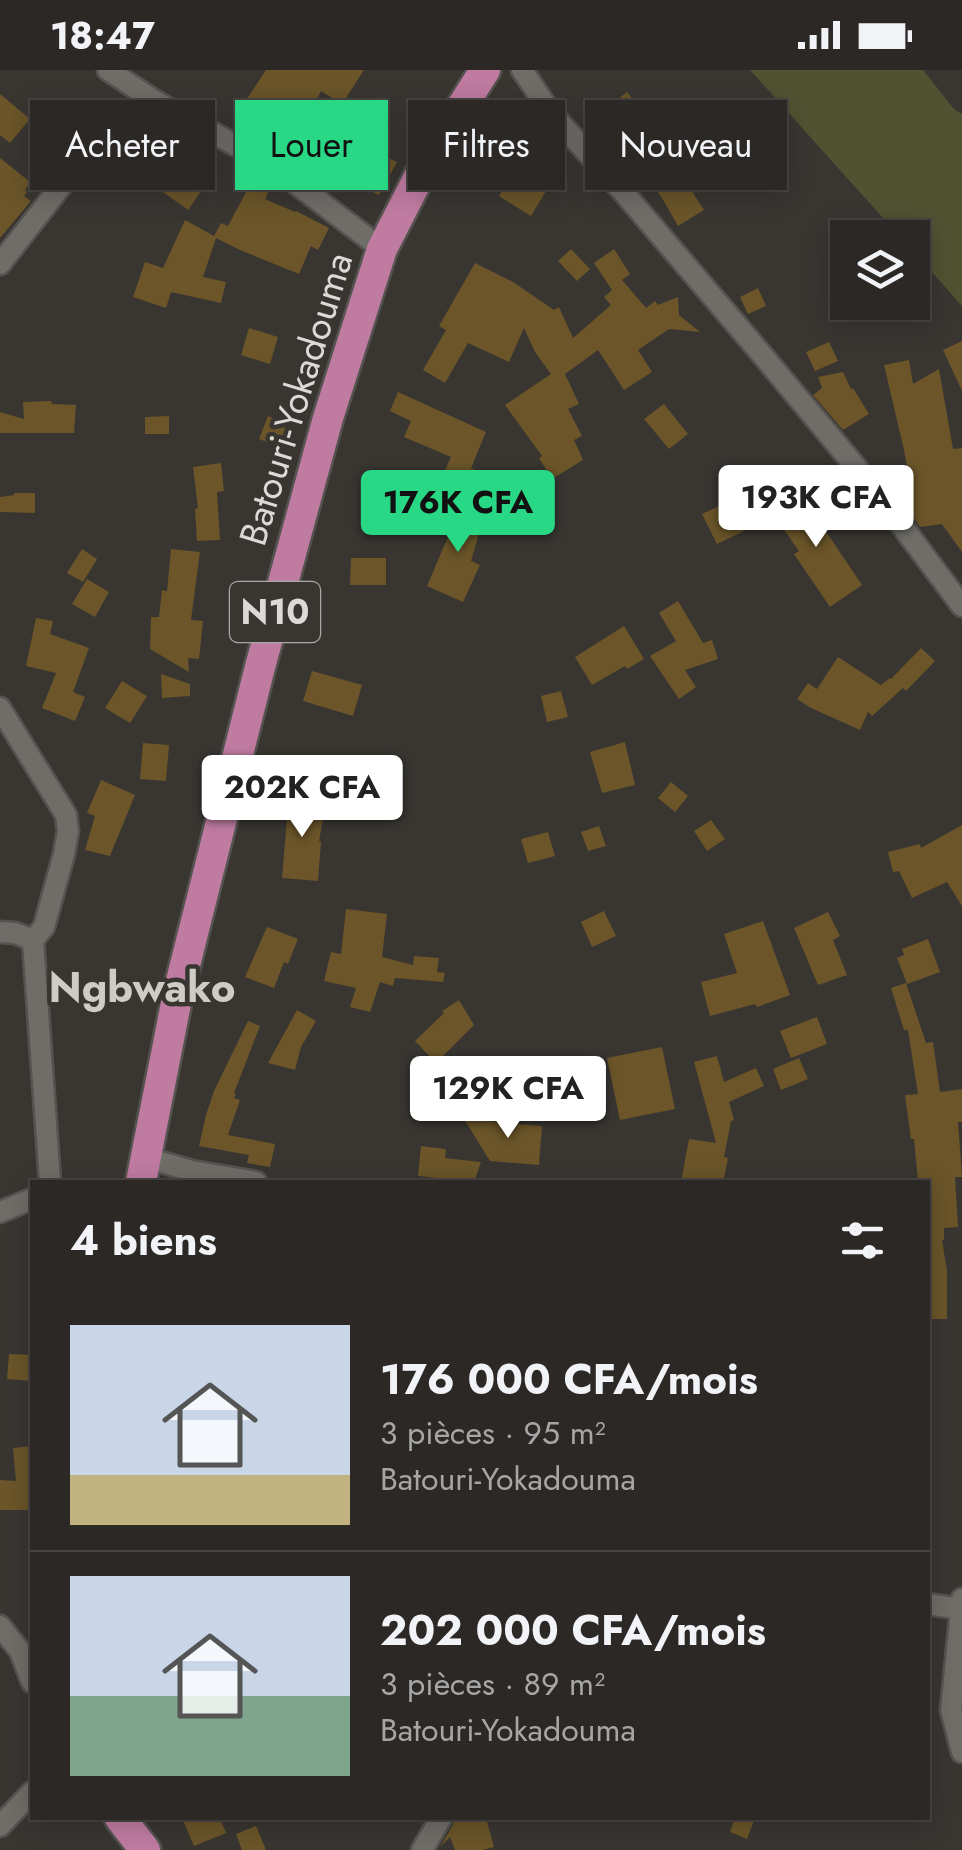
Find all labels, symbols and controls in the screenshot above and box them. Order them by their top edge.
text: 18:47 [50,8,155,63]
chip: Acheter [30,100,215,190]
chip: Louer [235,100,388,190]
chip: Filtres [408,100,565,190]
chip: Nouveau [585,100,787,190]
map controls [830,220,930,320]
button: layers [830,220,930,320]
street label: Batouri-Yokadouma [225,246,366,552]
pin: 193K CFA [713,465,919,550]
pin: 176K CFA [355,470,561,555]
text: 193K CFA [741,474,891,520]
text: 176K CFA [383,479,533,525]
road number: N10 [230,582,320,642]
pin: 202K CFA [199,755,405,840]
text: 202K CFA [224,764,380,810]
district label: Ngbwako [48,957,236,1018]
pin: 129K CFA [405,1056,611,1141]
text: 129K CFA [432,1065,584,1111]
text: 4 biens [70,1210,217,1271]
icon: filters [835,1213,890,1268]
text: 176 000 CFA/mois [380,1349,758,1410]
icon: home [150,1365,270,1485]
text: 3 pièces · 95 m² [380,1410,606,1456]
text: Batouri-Yokadouma [380,1456,636,1502]
text: 202 000 CFA/mois [380,1600,766,1661]
icon: home [150,1616,270,1736]
text: 3 pièces · 89 m² [380,1661,605,1707]
text: Batouri-Yokadouma [380,1707,636,1753]

